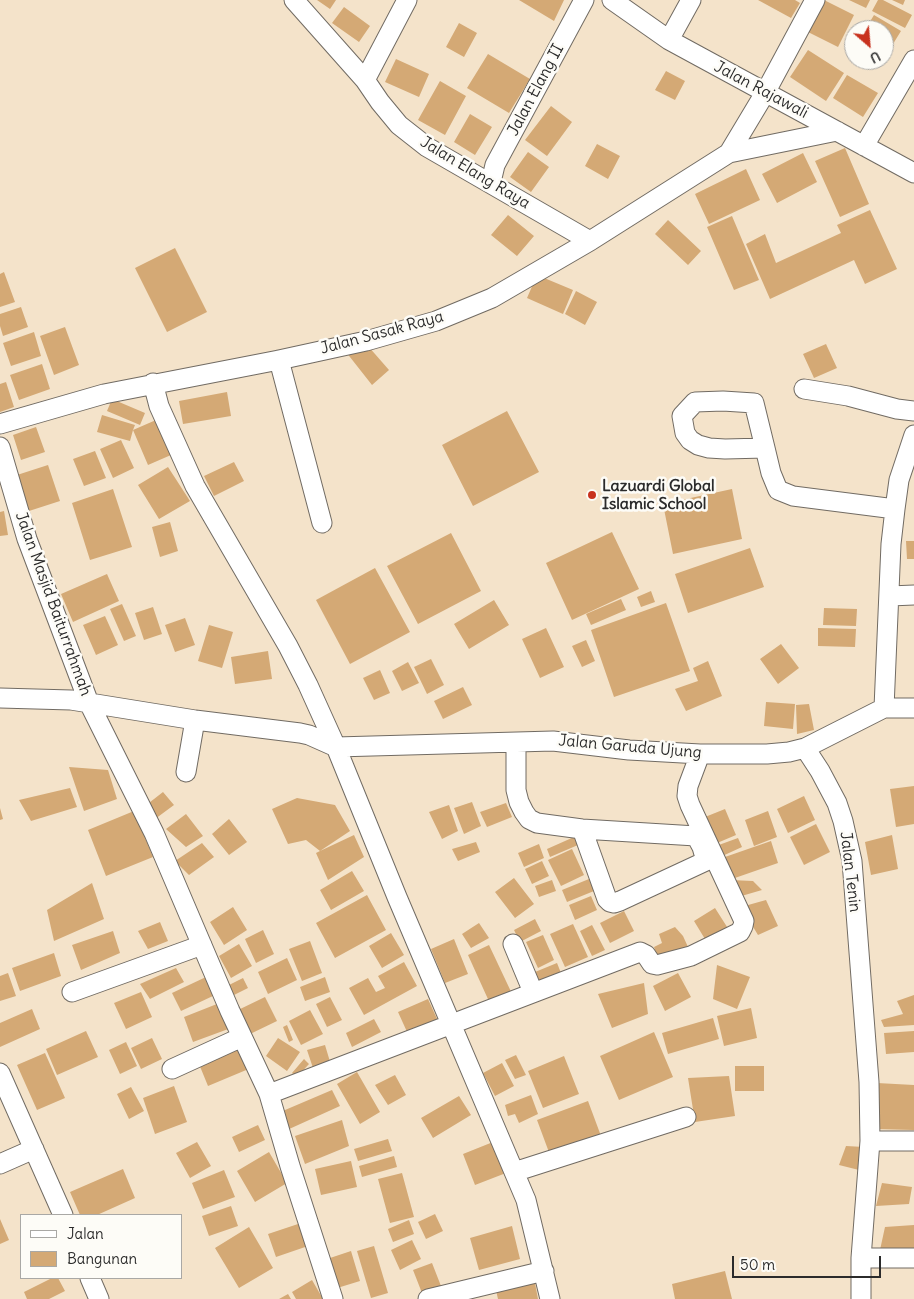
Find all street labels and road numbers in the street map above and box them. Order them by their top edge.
street label: Jalan Elang II [504,41,568,139]
street label: Jalan Rajawali [711,57,811,123]
street label: Jalan Elang Raya [417,133,533,213]
street label: Jalan Sasak Raya [318,307,446,359]
street label: Jalan Masjid Baiturrahmah [11,509,95,699]
street label: Jalan Garuda Ujung [558,731,702,763]
street label: Jalan Tenin [836,831,864,913]

